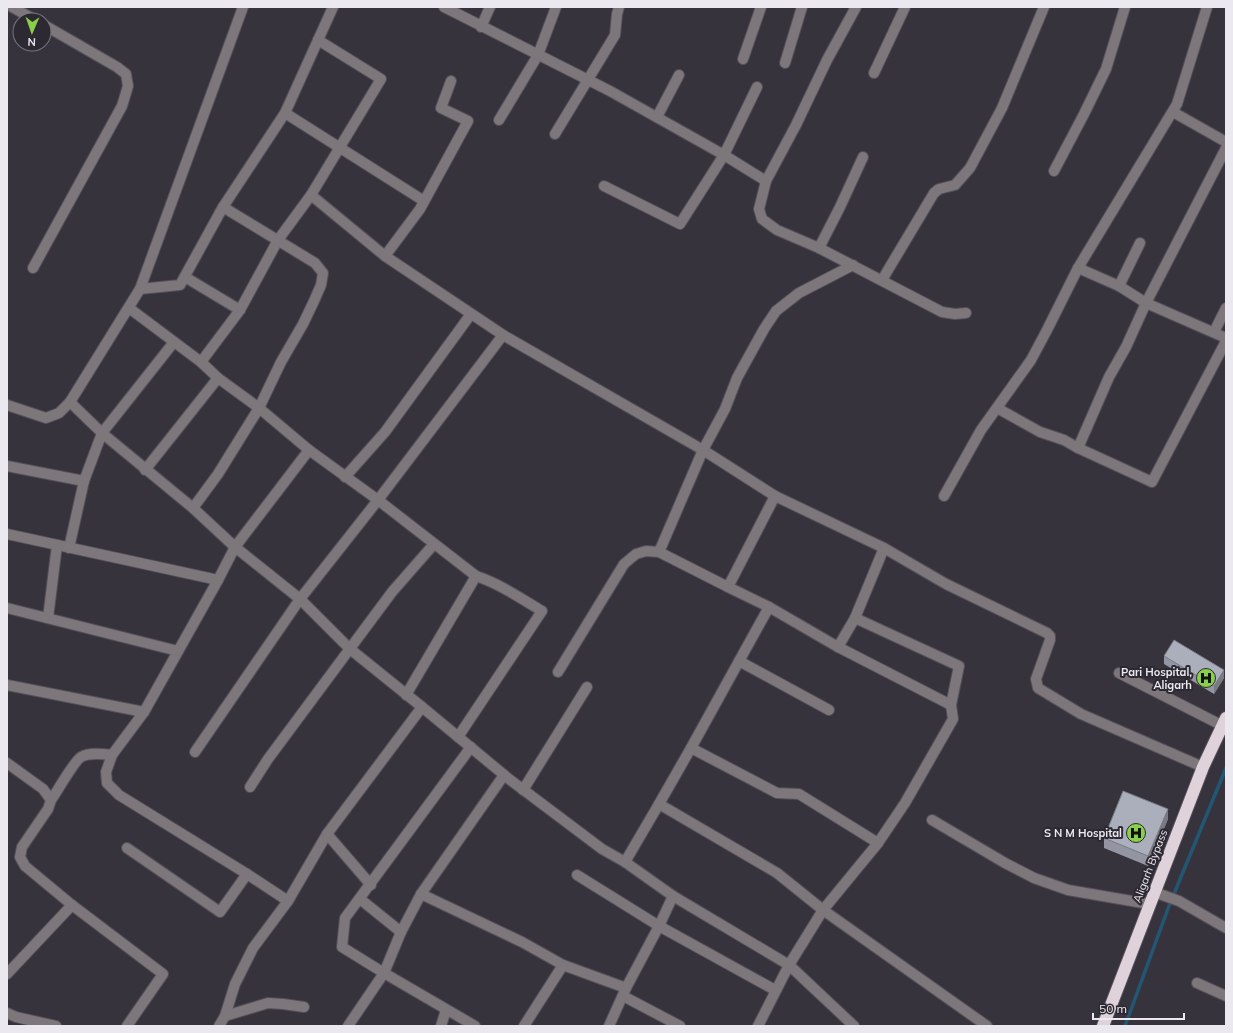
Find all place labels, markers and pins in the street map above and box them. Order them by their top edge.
place label: Pari Hospital, Aligarh [1121,665,1192,692]
hospital icon: Pari Hospital, Aligarh [1195,667,1217,689]
hospital icon: S N M Hospital [1125,822,1147,844]
place label: S N M Hospital [1044,826,1122,840]

